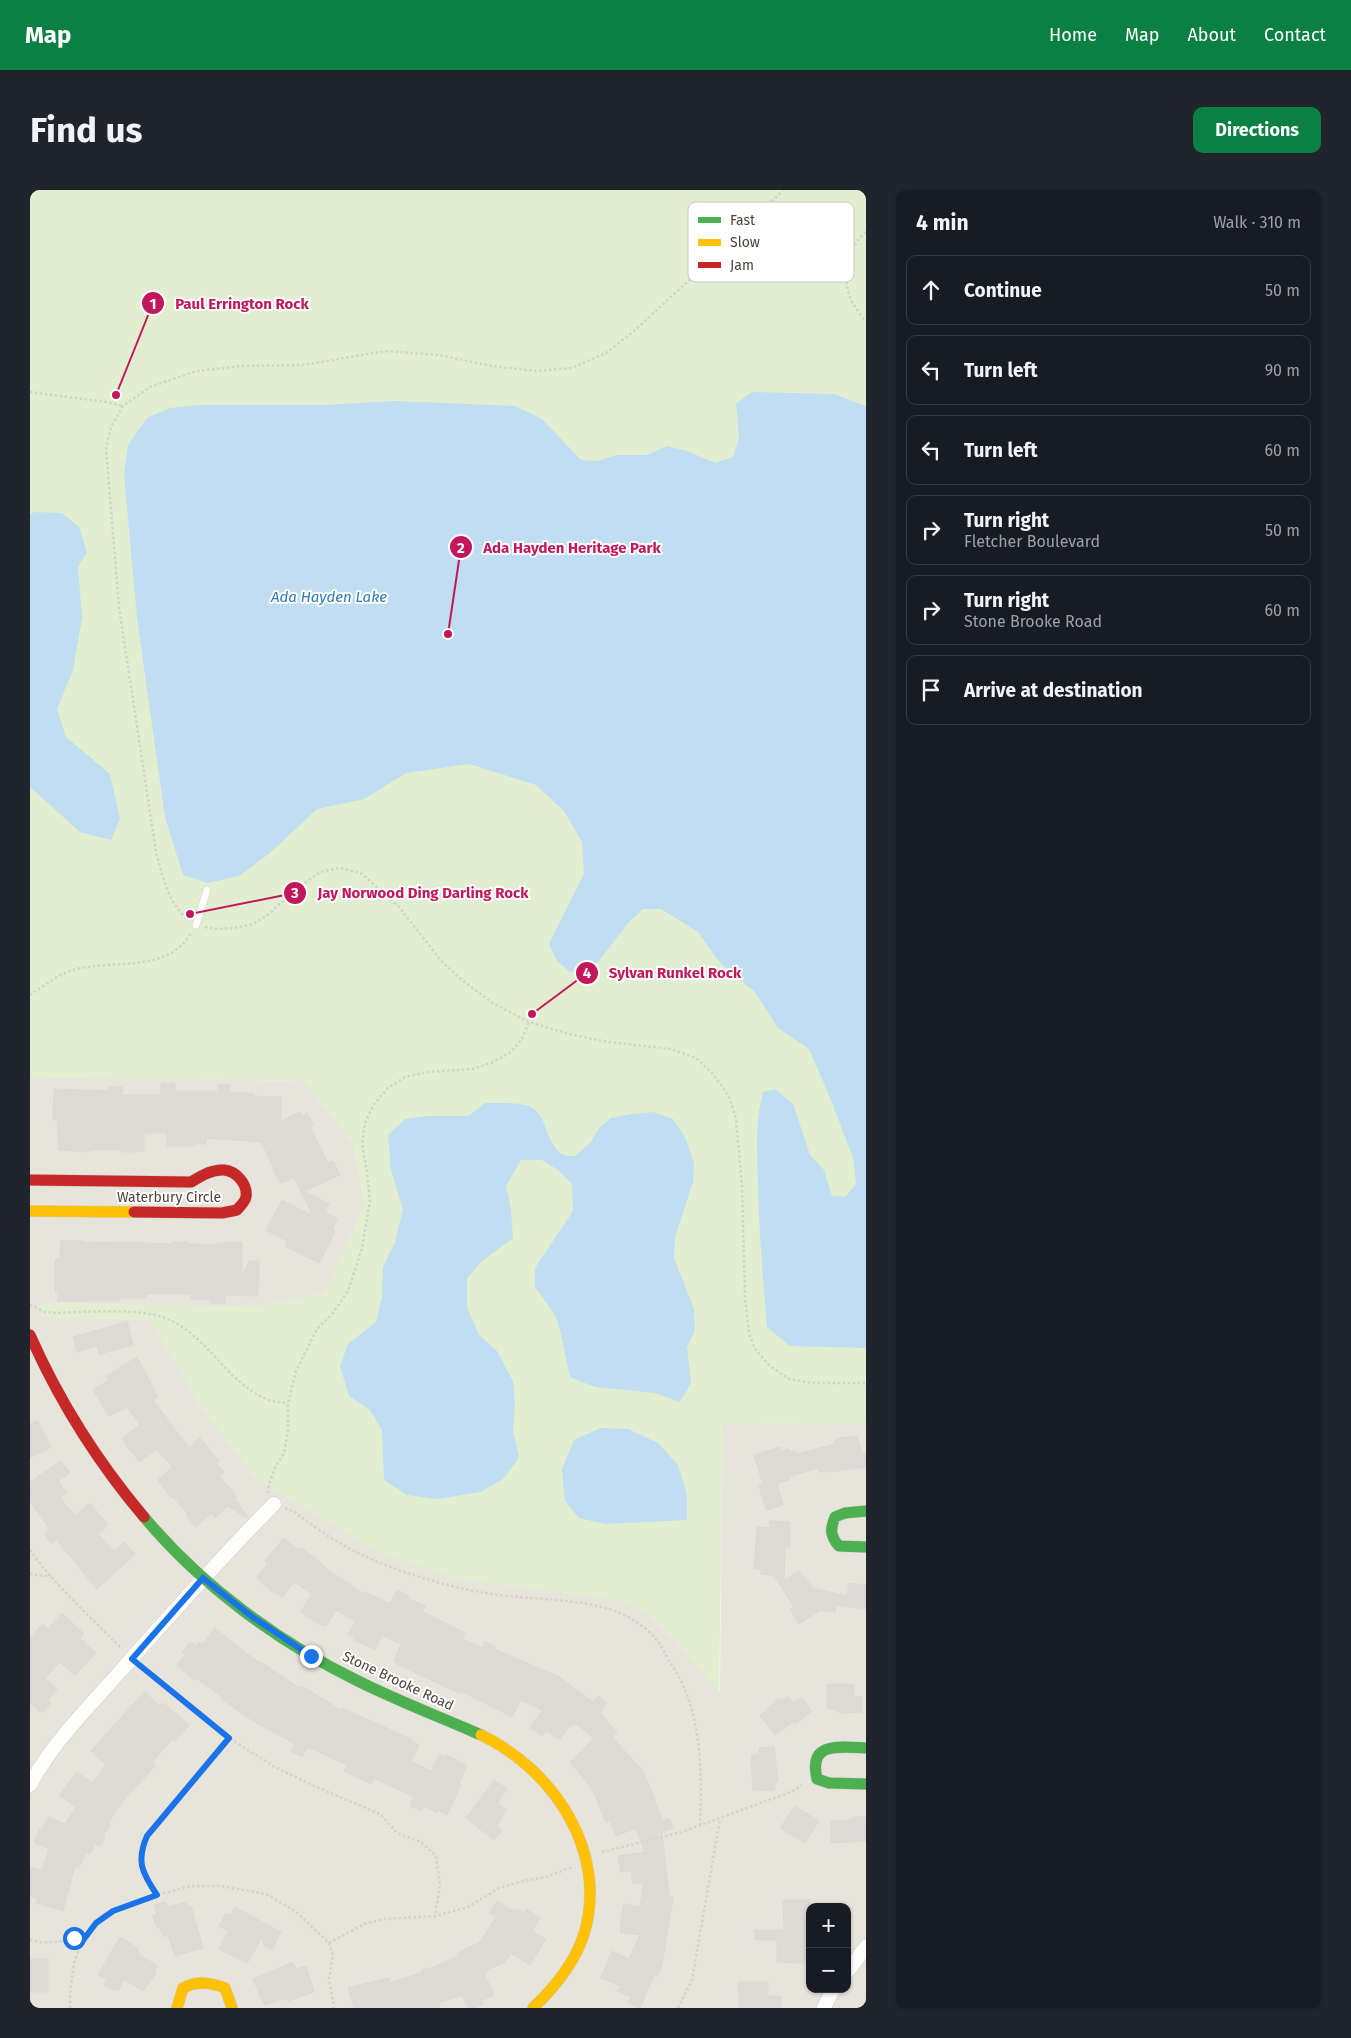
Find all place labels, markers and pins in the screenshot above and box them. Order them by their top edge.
callout: Paul Errington Rock [140,288,319,318]
callout: Ada Hayden Heritage Park [448,532,671,562]
callout: Jay Norwood Ding Darling Rock [283,878,538,908]
callout: Sylvan Runkel Rock [574,958,752,988]

